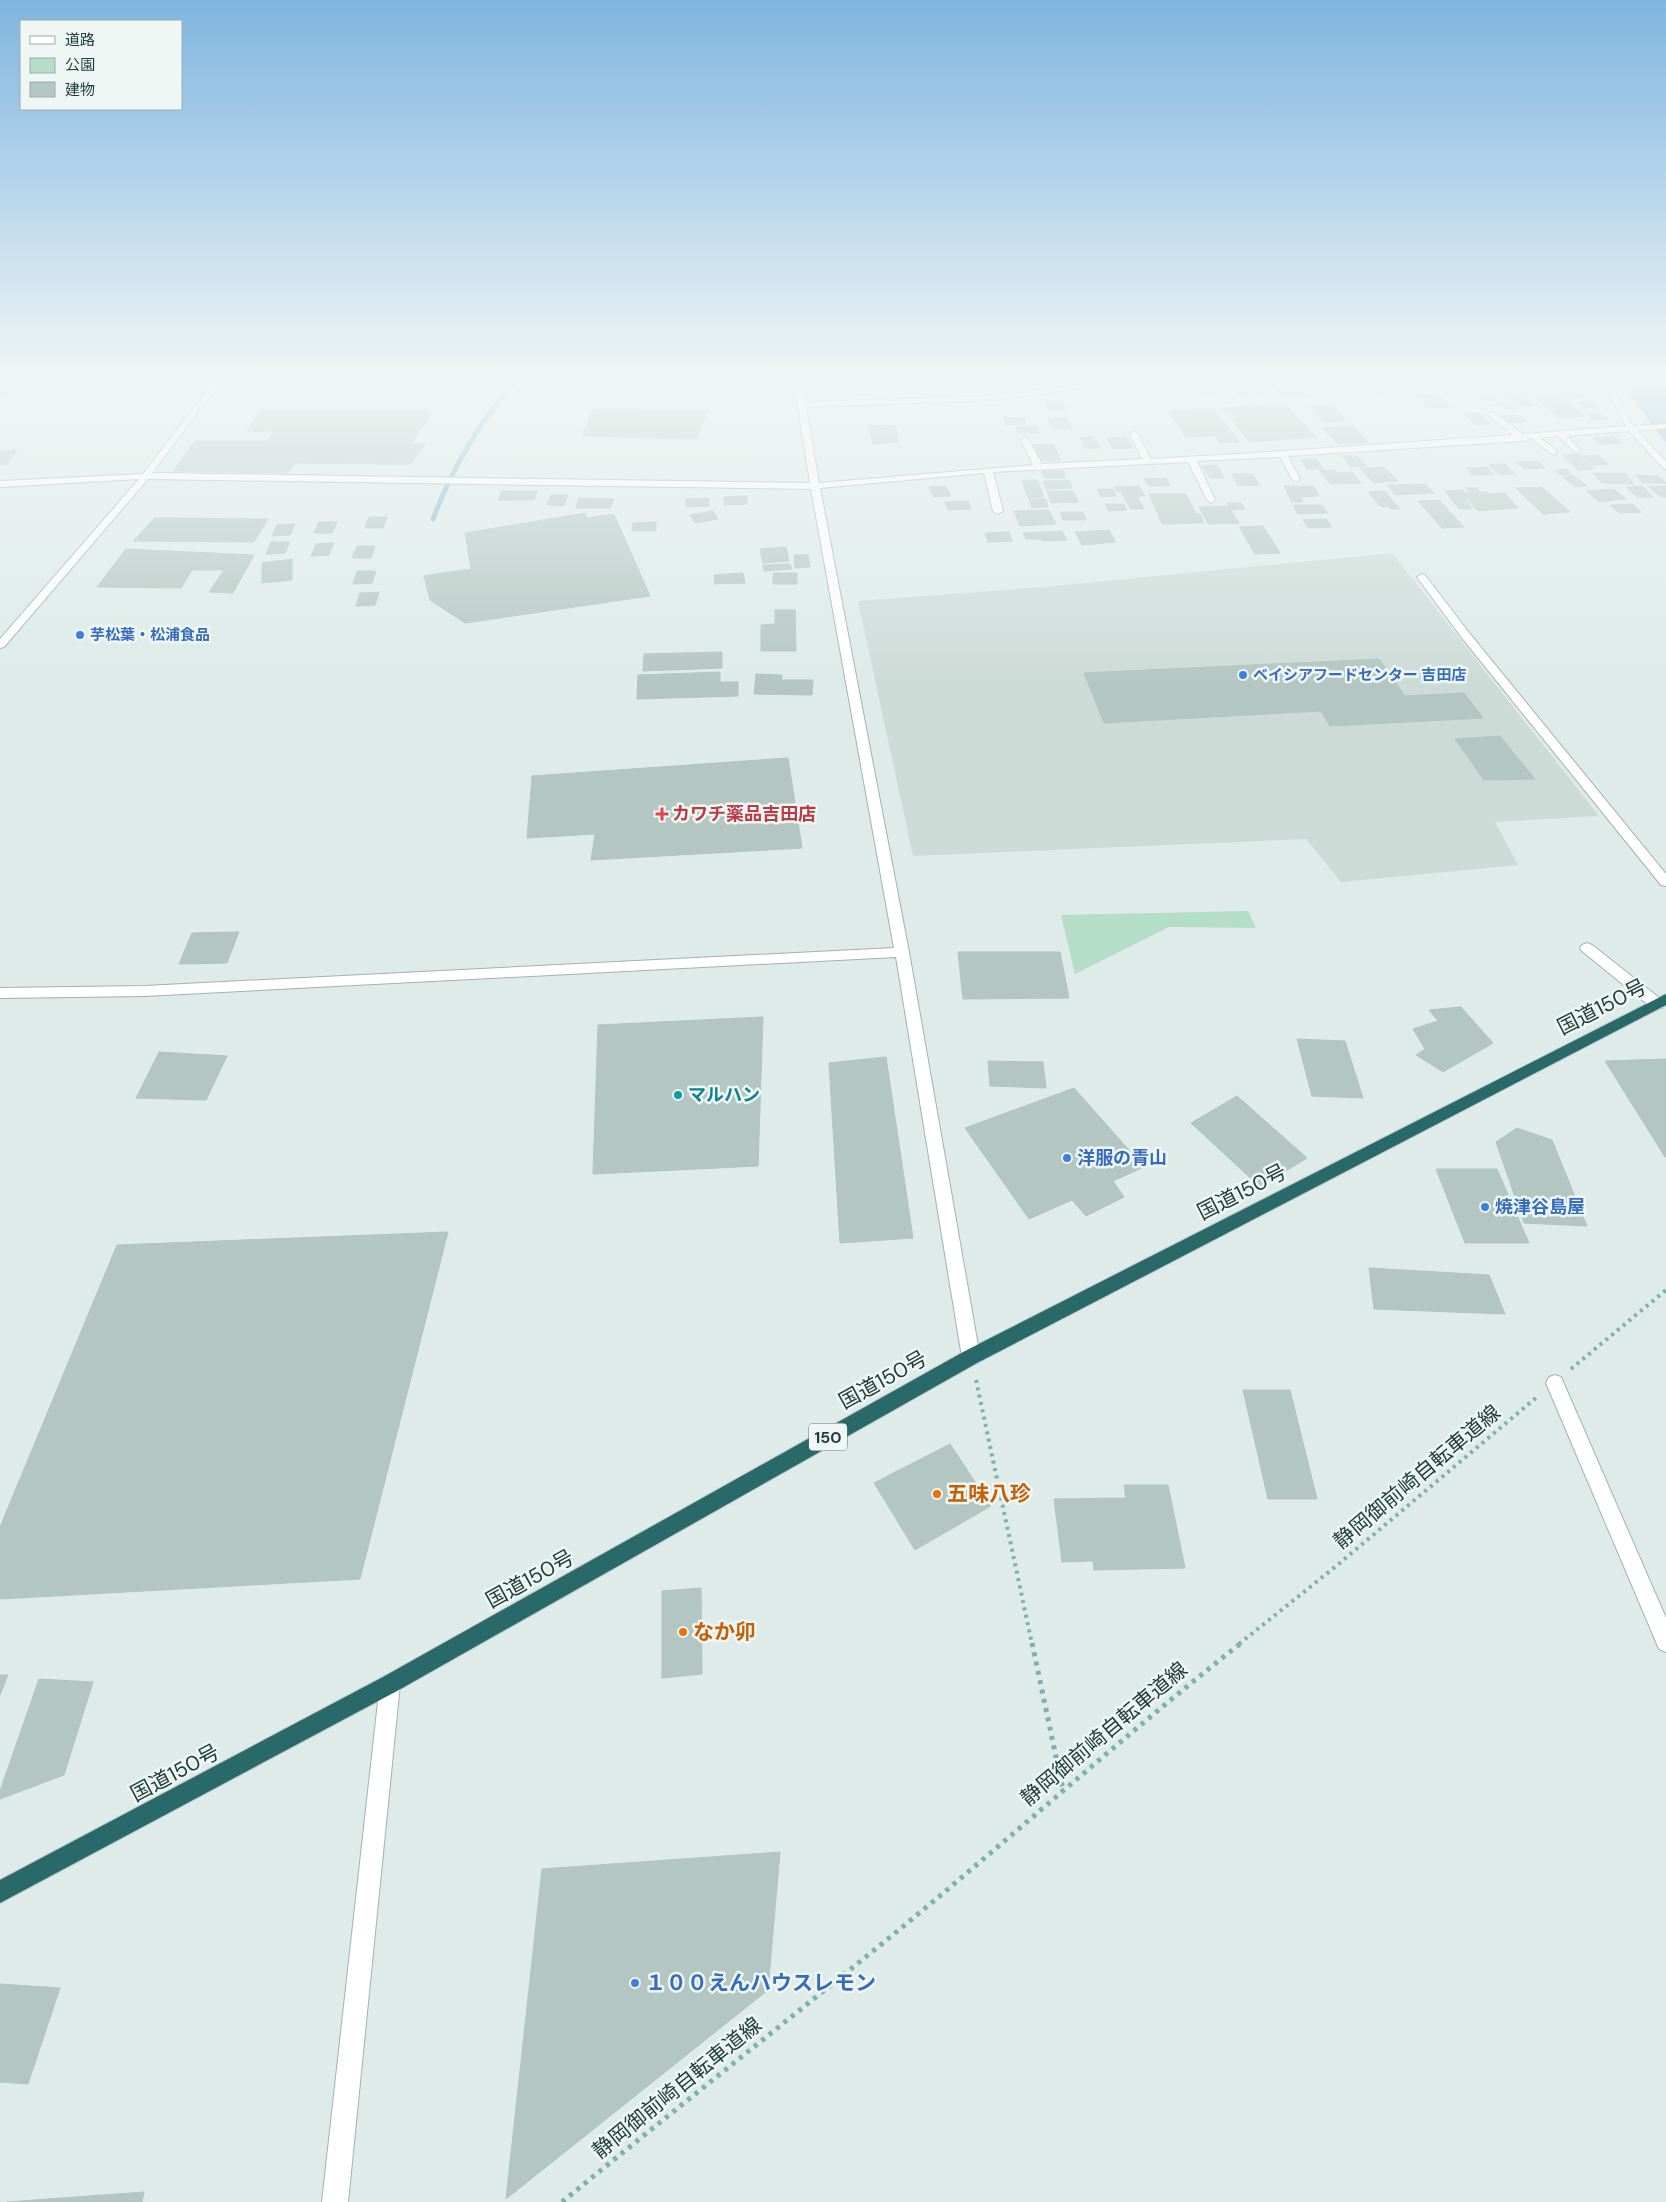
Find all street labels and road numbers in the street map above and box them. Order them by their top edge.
street label: 国道150号 [1553,973,1651,1041]
street label: 国道150号 [1193,1158,1291,1226]
street label: 国道150号 [834,1344,932,1416]
street label: 静岡御前崎自転車道線 [1328,1399,1506,1555]
road number: 150 [809,1424,847,1450]
street label: 国道150号 [481,1543,579,1615]
street label: 静岡御前崎自転車道線 [1015,1656,1193,1812]
street label: 国道150号 [126,1738,224,1808]
street label: 静岡御前崎自転車道線 [587,2011,767,2165]

